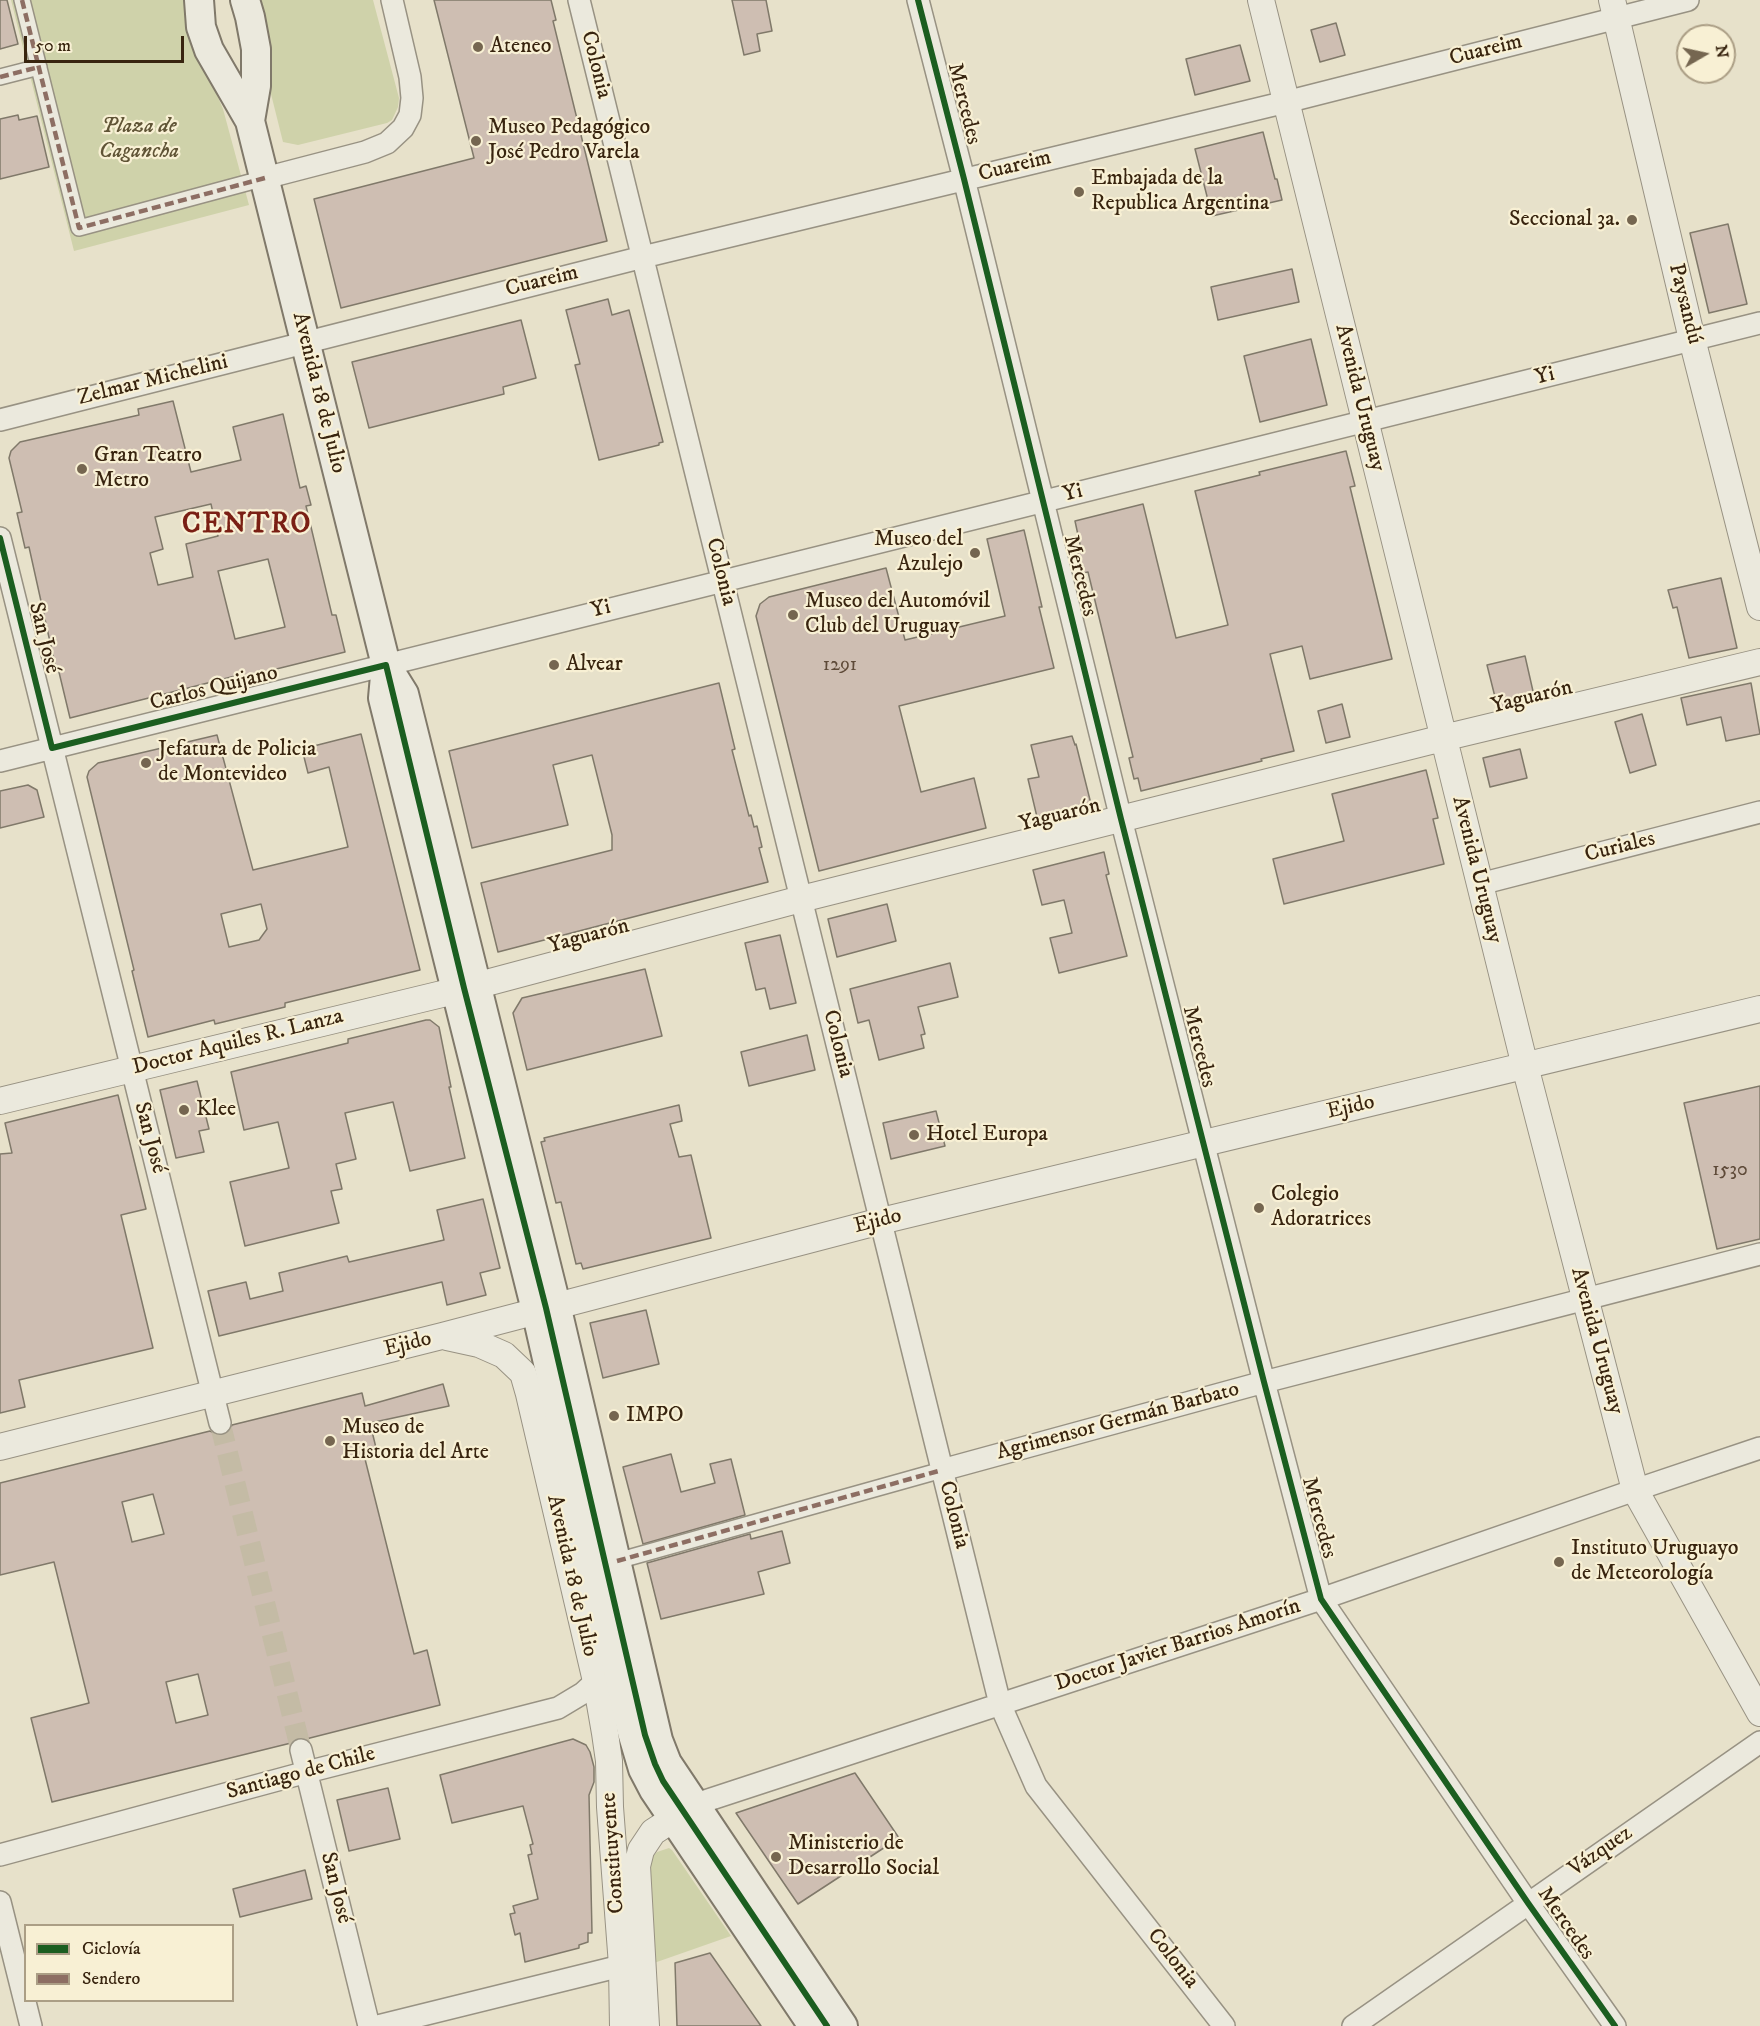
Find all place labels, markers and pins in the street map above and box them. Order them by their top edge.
place label: Ateneo [490,34,551,60]
marker: Ateneo [471,40,485,54]
place label: Museo Pedagógico José Pedro Varela [488,115,650,166]
marker: Museo Pedagógico José Pedro Varela [469,134,483,148]
place label: Embajada de la Republica Argentina [1091,166,1269,218]
marker: Embajada de la Republica Argentina [1072,185,1086,199]
place label: Seccional 3a. [1509,207,1620,233]
marker: Seccional 3a. [1625,213,1639,227]
place label: Gran Teatro Metro [94,443,202,494]
marker: Gran Teatro Metro [75,462,89,476]
place label: Museo del Azulejo [874,527,963,578]
marker: Museo del Azulejo [968,546,982,560]
place label: Museo del Automóvil Club del Uruguay [805,589,990,640]
marker: Museo del Automóvil Club del Uruguay [786,608,800,622]
place label: Alvear [566,652,623,678]
marker: Alvear [547,658,561,672]
place label: Jefatura de Policia de Montevideo [158,737,316,788]
marker: Jefatura de Policia de Montevideo [139,756,153,770]
place label: Klee [196,1097,236,1123]
marker: Klee [177,1103,191,1117]
place label: Hotel Europa [926,1122,1048,1148]
marker: Hotel Europa [907,1128,921,1142]
place label: Colegio Adoratrices [1271,1182,1371,1234]
marker: Colegio Adoratrices [1252,1201,1266,1215]
place label: IMPO [626,1403,684,1429]
marker: IMPO [607,1409,621,1423]
place label: Museo de Historia del Arte [342,1415,489,1466]
marker: Museo de Historia del Arte [323,1434,337,1448]
place label: Instituto Uruguayo de Meteorología [1571,1536,1738,1588]
marker: Instituto Uruguayo de Meteorología [1552,1555,1566,1569]
place label: Ministerio de Desarrollo Social [788,1831,939,1882]
marker: Ministerio de Desarrollo Social [769,1850,783,1864]

